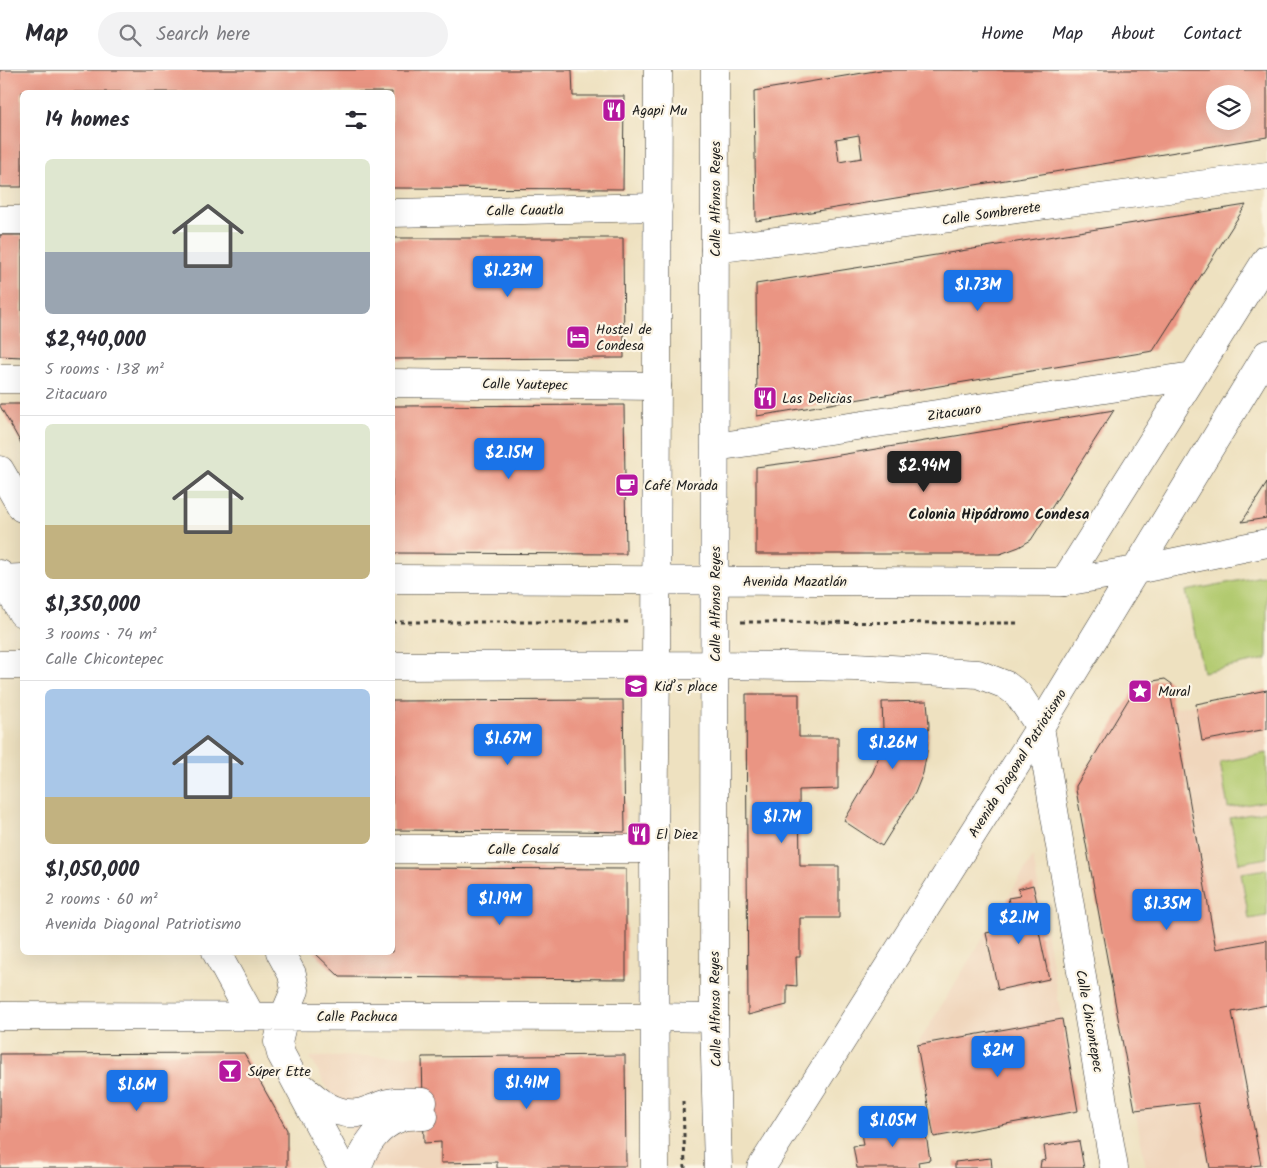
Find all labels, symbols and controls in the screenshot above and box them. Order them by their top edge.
search box [98,12,448,57]
text: Map [25,15,68,54]
text: Search here [156,20,250,50]
text: Home [981,20,1024,49]
text: Map [1052,20,1083,49]
text: About [1111,20,1155,49]
text: Contact [1183,20,1242,49]
icon: search [116,21,144,49]
map controls [1206,85,1251,130]
button: layers [1206,85,1251,130]
restaurant icon: Agapi Mu [601,97,627,123]
place label: Agapi Mu [632,100,687,122]
text: 14 homes [45,104,130,137]
icon: filters [342,106,370,134]
street label: Calle Alfonso Reyes [705,141,727,257]
icon: home [163,191,253,281]
street label: Calle Sombrerete [940,196,1043,232]
street label: Calle Cuautla [486,199,564,223]
pin: $1.23M [467,256,549,298]
text: $1.23M [484,259,532,284]
pin: $1.73M [937,270,1019,312]
text: $1.73M [955,273,1001,298]
place label: Hostel de Condesa [596,319,652,357]
text: $2,940,000 [45,324,146,357]
hotel icon: Hostel de Condesa [565,324,591,350]
text: 5 rooms · 138 m² [45,357,164,382]
street label: Calle Yautepec [482,373,568,397]
text: Zitacuaro [45,382,107,407]
restaurant icon: Las Delicias [752,385,778,411]
place label: Las Delicias [782,388,852,410]
street label: Zitacuaro [926,398,983,428]
pin: $2.15M [468,438,550,480]
text: $2.15M [485,441,533,466]
pin: $2.94M [883,450,965,493]
text: $2.94M [898,454,950,479]
icon: home [163,457,253,547]
cafe icon: Café Morada [614,472,640,498]
place label: Café Morada [644,475,718,497]
district label: Colonia Hipódromo Condesa [909,503,1090,527]
street label: Calle Alfonso Reyes [705,546,727,662]
street label: Avenida Mazatlán [743,571,847,593]
text: $1,350,000 [45,589,140,622]
text: 3 rooms · 74 m² [45,622,157,647]
text: Calle Chicontepec [45,647,164,672]
school or university icon: Kid’s place [623,673,649,699]
place label: Kid’s place [654,676,718,698]
place icon: Mural [1127,678,1153,704]
place label: Mural [1158,681,1191,703]
street label: Avenida Diagonal Patriotismo [963,685,1073,842]
icon: home [163,722,253,812]
pin: $1.67M [467,724,549,766]
text: $1.67M [485,727,531,752]
pin: $1.26M [852,728,934,770]
text: $1.26M [869,731,917,756]
pin: $1.7M [747,802,817,844]
text: $1.7M [763,805,801,830]
restaurant icon: El Diez [626,821,652,847]
place label: El Diez [656,824,698,846]
street label: Calle Cosalá [487,839,560,861]
text: $1,050,000 [45,854,139,887]
pin: $1.19M [459,884,541,926]
text: 2 rooms · 60 m² [45,887,158,912]
text: $1.19M [478,887,522,912]
pin: $1.35M [1126,888,1208,931]
text: $1.35M [1143,892,1191,917]
pin: $2.1M [984,902,1054,945]
text: $2.1M [999,906,1039,931]
text: Avenida Diagonal Patriotismo [45,912,241,937]
street label: Calle Alfonso Reyes [704,951,728,1067]
street label: Calle Chicontepec [1069,968,1109,1074]
street label: Calle Pachuca [316,1006,398,1028]
pin: $2M [974,1036,1022,1078]
text: $2M [983,1039,1013,1064]
bar icon: Súper Ette [217,1058,243,1084]
place label: Súper Ette [248,1061,311,1083]
pin: $1.41M [486,1068,568,1110]
pin: $1.6M [102,1070,172,1112]
text: $1.41M [505,1071,549,1096]
text: $1.6M [118,1073,156,1098]
pin: $1.05M [852,1106,934,1148]
text: $1.05M [870,1109,916,1134]

